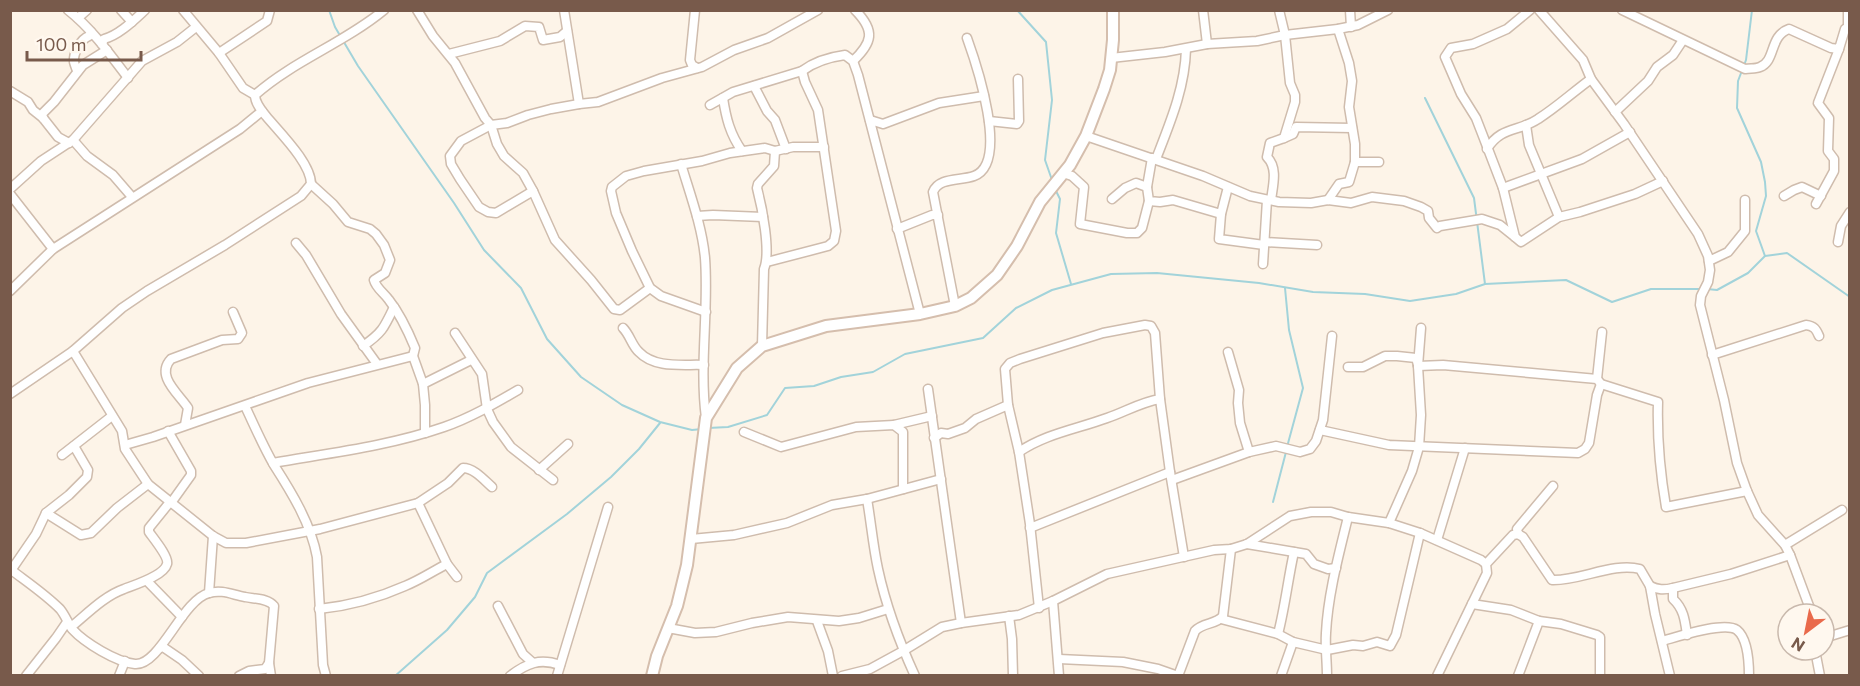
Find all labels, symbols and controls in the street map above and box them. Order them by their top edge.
scale bar [27,24,141,62]
text: 100 m [36,33,86,55]
north arrow [1776,602,1836,662]
text: N [1788,634,1808,656]

